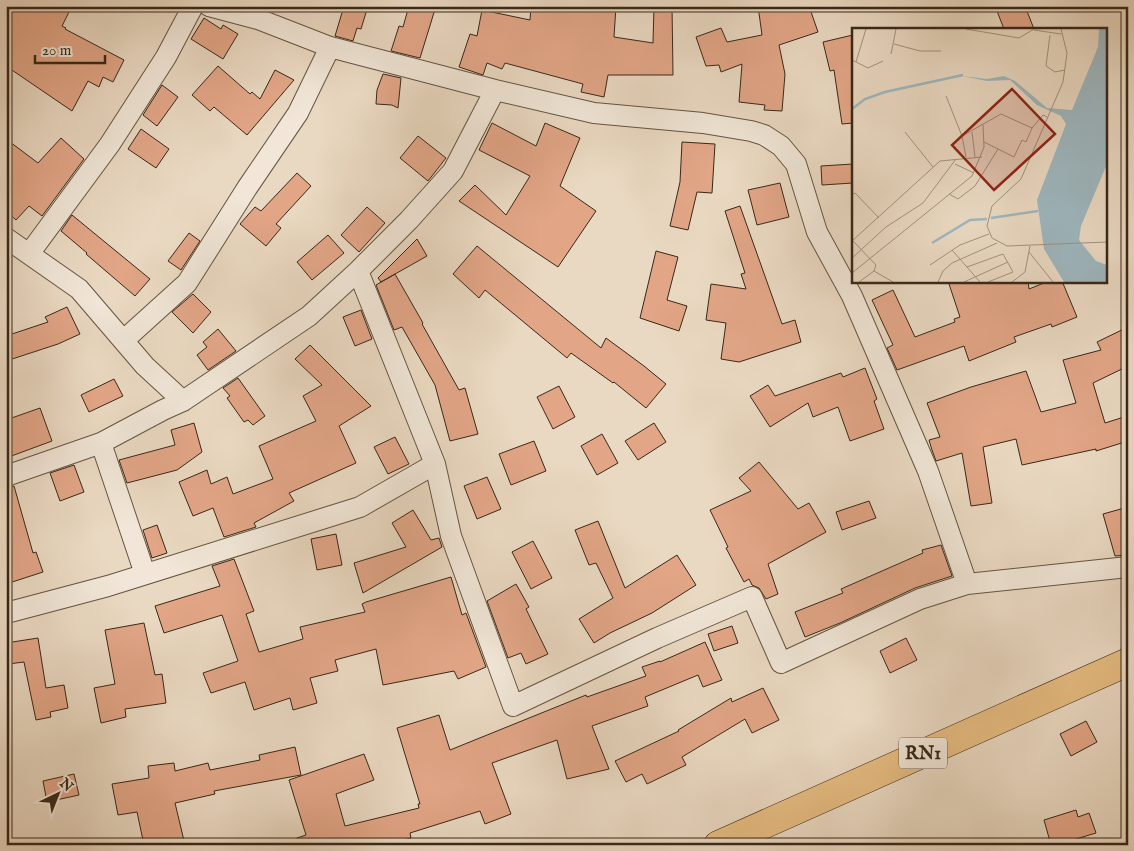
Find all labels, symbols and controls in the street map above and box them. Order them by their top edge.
inset map [852,28,1106,282]
scale bar [35,32,105,64]
text: 20 m [42,41,72,60]
road number: RN1 [899,738,947,768]
north arrow [32,768,82,818]
text: N [55,774,77,796]

